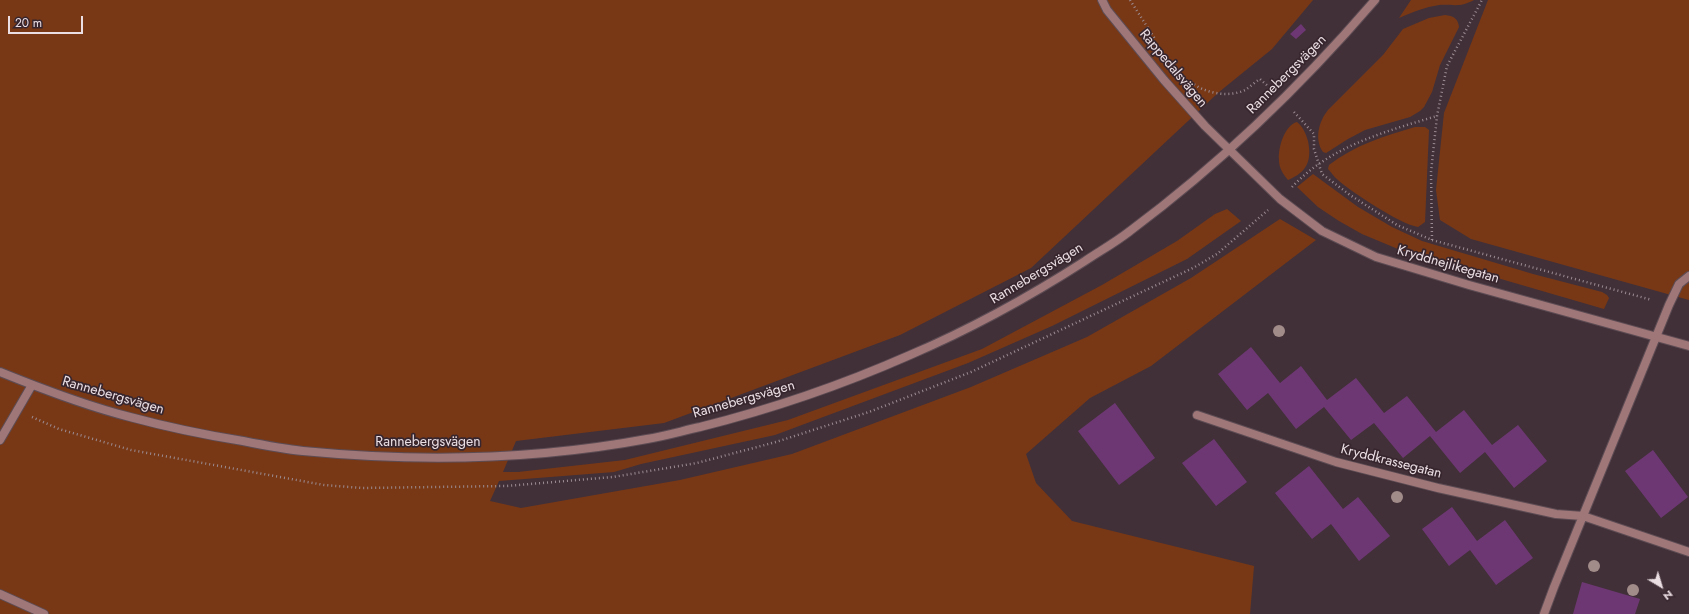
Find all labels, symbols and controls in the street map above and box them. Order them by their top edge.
scale bar [10,8,85,34]
text: 20 m [15,14,42,32]
street label: Rappedalsvägen [1135,27,1211,111]
street label: Rannebergsvägen [1244,32,1330,118]
street label: Rannebergsvägen [988,240,1086,308]
street label: Kryddnejlikegatan [1395,242,1501,288]
street label: Rannebergsvägen [60,373,166,419]
street label: Rannebergsvägen [691,377,797,423]
street label: Rannebergsvägen [375,435,481,451]
street label: Kryddkrassegatan [1339,441,1443,483]
north arrow [1641,566,1681,606]
text: N [1660,586,1677,604]

